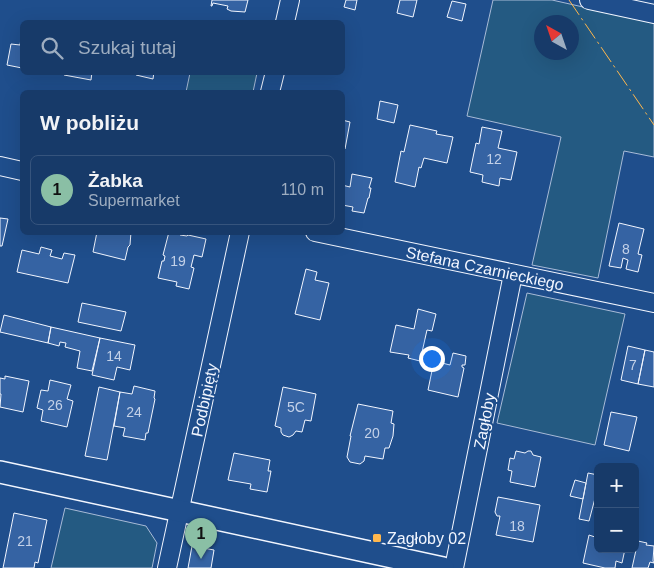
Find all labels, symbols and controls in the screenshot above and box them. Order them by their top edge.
north arrow [534,15,579,60]
search box [20,20,345,75]
icon: search [38,34,66,62]
text: Szukaj tutaj [78,37,176,58]
text: W pobliżu [40,111,139,134]
house number: 12 [486,151,502,167]
text: Żabka [88,170,143,191]
text: 1 [53,181,61,198]
text: 110 m [281,181,324,198]
text: Supermarket [88,192,180,209]
house number: 8 [622,241,630,257]
street label: Stefana Czarnieckiego [404,243,565,294]
house number: 19 [170,253,186,269]
your location [419,346,445,372]
house number: 14 [106,348,122,364]
house number: 7 [629,357,637,373]
street label: Podbipięty [188,362,221,438]
street label: Zagłoby [471,392,498,451]
house number: 26 [47,397,63,413]
house number: 5C [287,399,305,415]
house number: 24 [126,404,142,420]
house number: 20 [364,425,380,441]
map controls [594,463,639,553]
button: + [594,463,639,508]
button: − [594,508,639,553]
pin: 1 [185,518,217,559]
house number: 18 [509,518,525,534]
place label: Zagłoby 02 [387,530,466,547]
marker: Zagłoby 02 [371,532,383,544]
house number: 21 [17,533,33,549]

